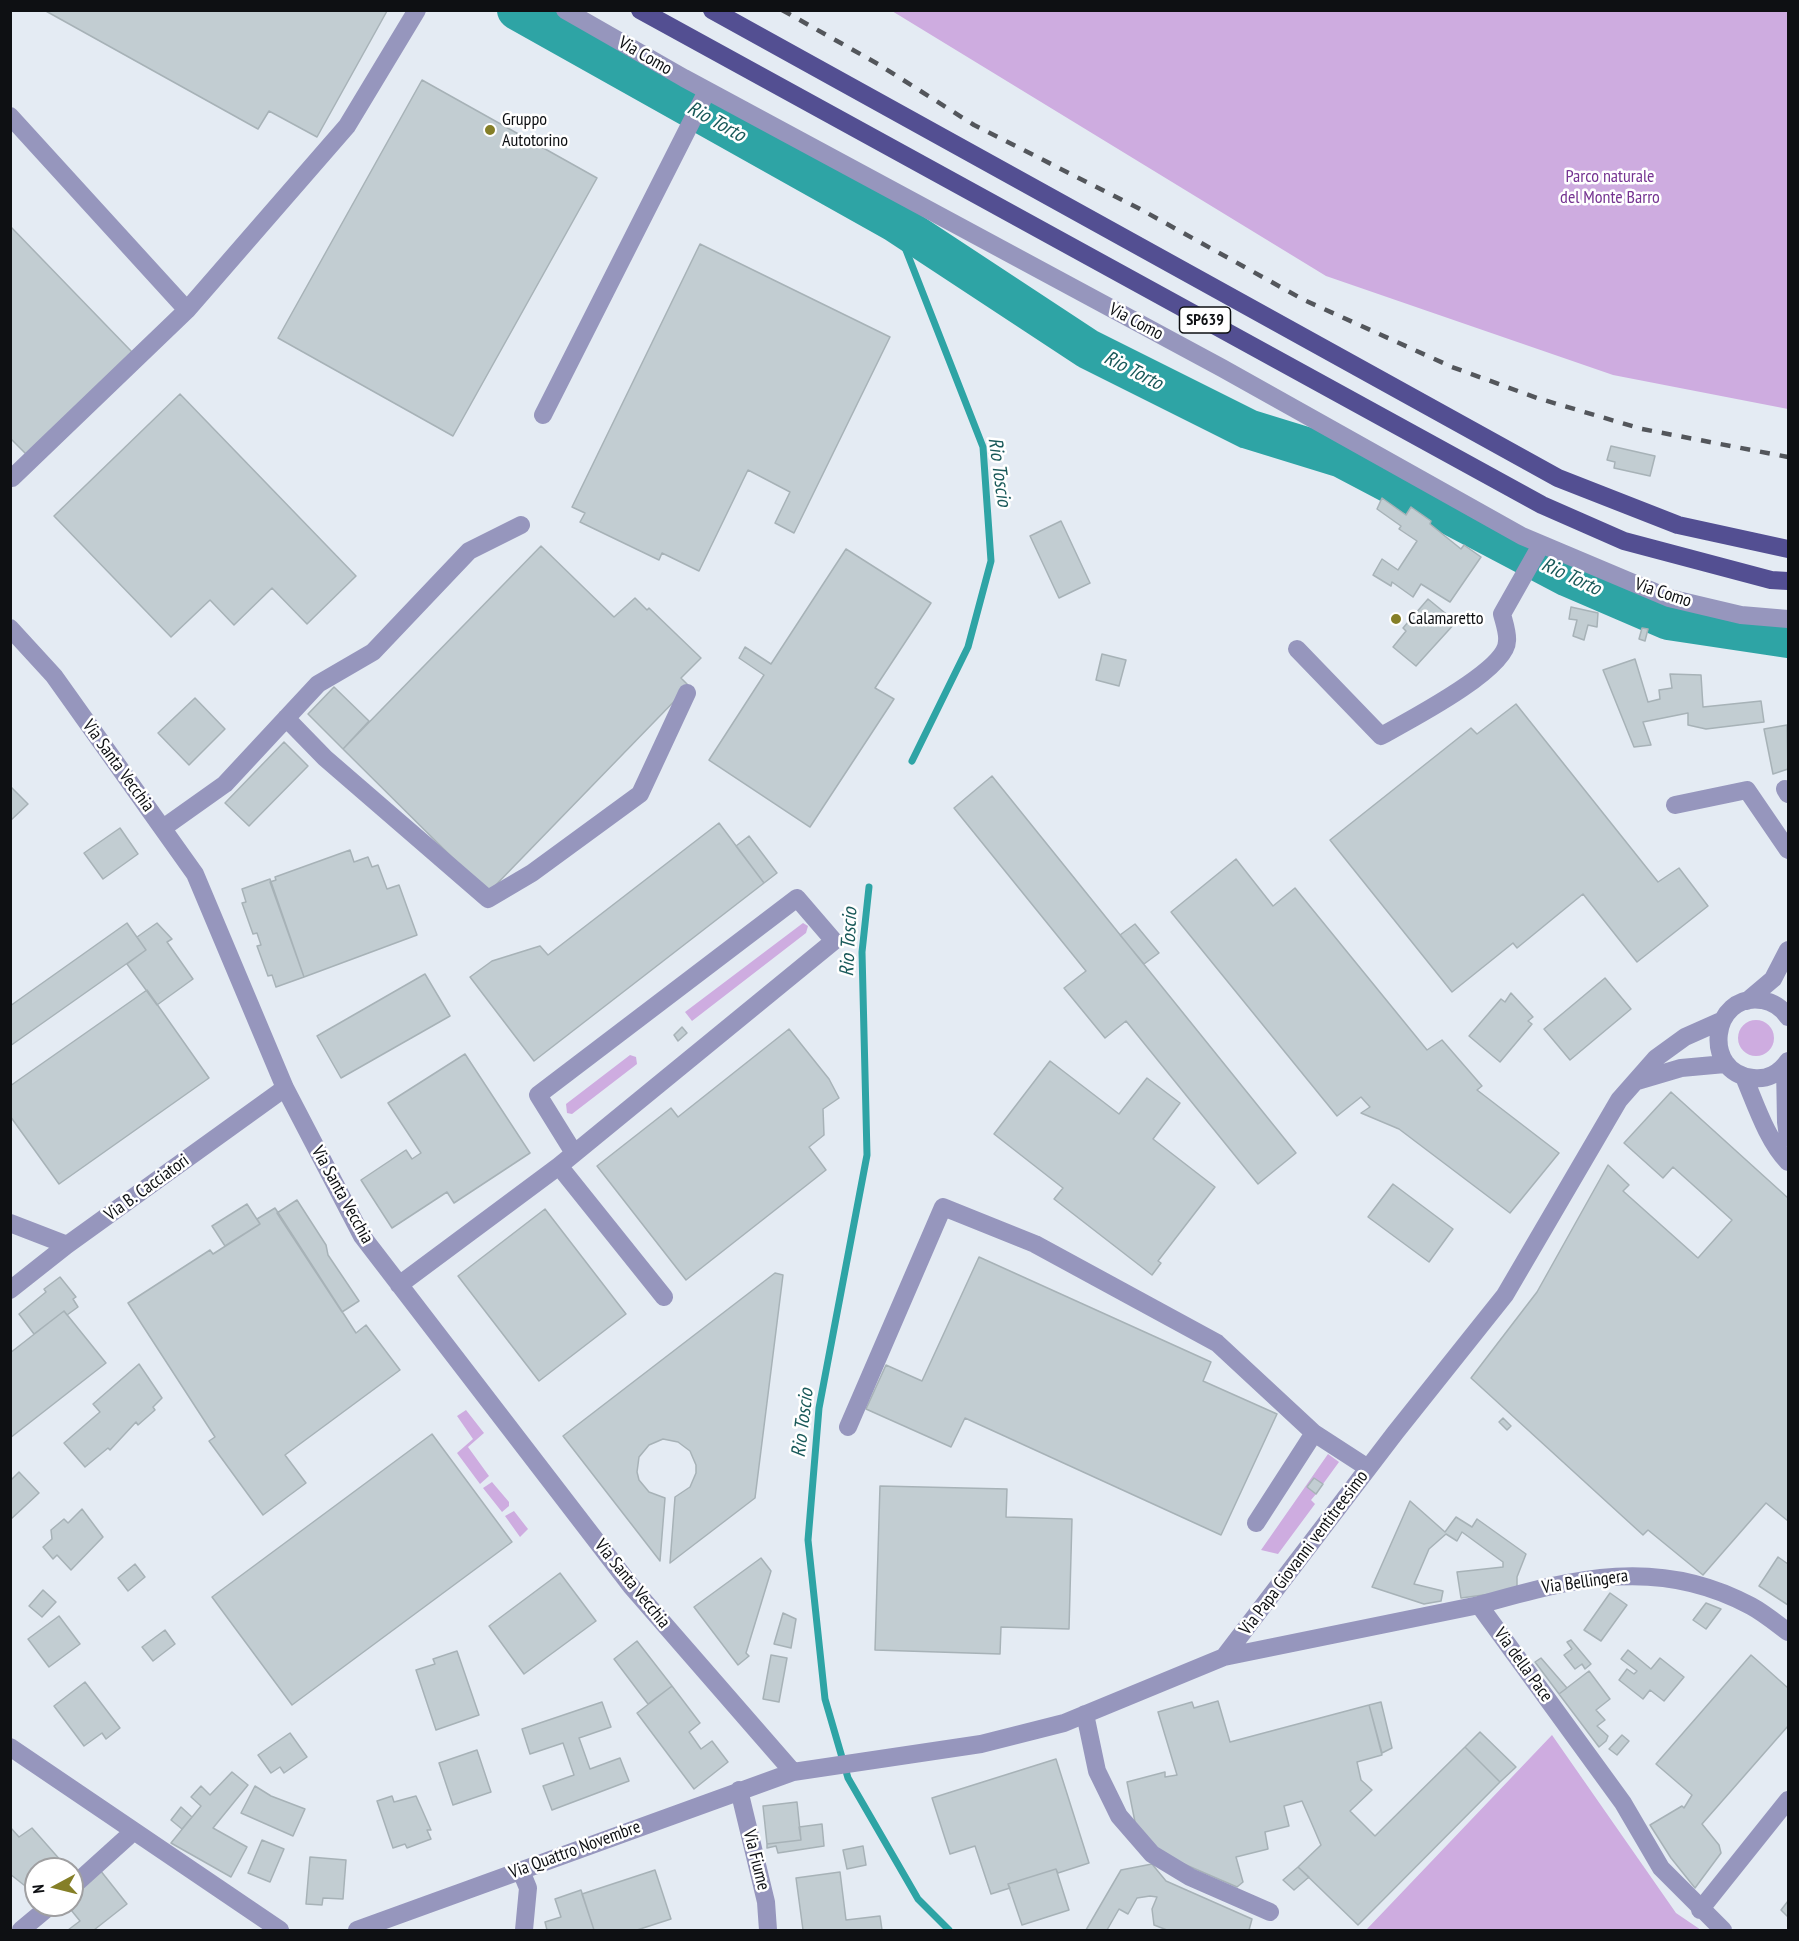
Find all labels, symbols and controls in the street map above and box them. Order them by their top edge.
street label: Via Como [614,32,676,80]
water label: Rio Torto [683,96,749,148]
place label: Gruppo Autotorino [502,109,568,152]
marker: Gruppo Autotorino [483,123,497,137]
park label: Parco naturale del Monte Barro [1560,166,1660,208]
street label: Via Como [1105,299,1167,345]
road number: SP639 [1180,307,1230,333]
water label: Rio Torto [1100,346,1166,396]
water label: Rio Toscio [982,436,1016,508]
water label: Rio Torto [1538,553,1604,601]
street label: Via Como [1632,574,1694,612]
place label: Calamaretto [1408,608,1483,630]
marker: Calamaretto [1389,612,1403,626]
street label: Via Santa Vecchia [77,716,159,816]
water label: Rio Toscio [835,907,863,977]
street label: Via Santa Vecchia [306,1142,378,1248]
street label: Via B. Cacciatori [101,1150,193,1226]
water label: Rio Toscio [787,1387,819,1459]
street label: Via Papa Giovanni ventitreesimo [1235,1467,1373,1639]
street label: Via Santa Vecchia [590,1535,674,1633]
street label: Via Bellingera [1541,1565,1629,1599]
street label: Via della Pace [1489,1624,1557,1706]
street label: Via Quattro Novembre [506,1816,644,1884]
street label: Via Fiume [738,1828,774,1892]
north arrow [24,1857,84,1917]
text: N [28,1883,49,1894]

